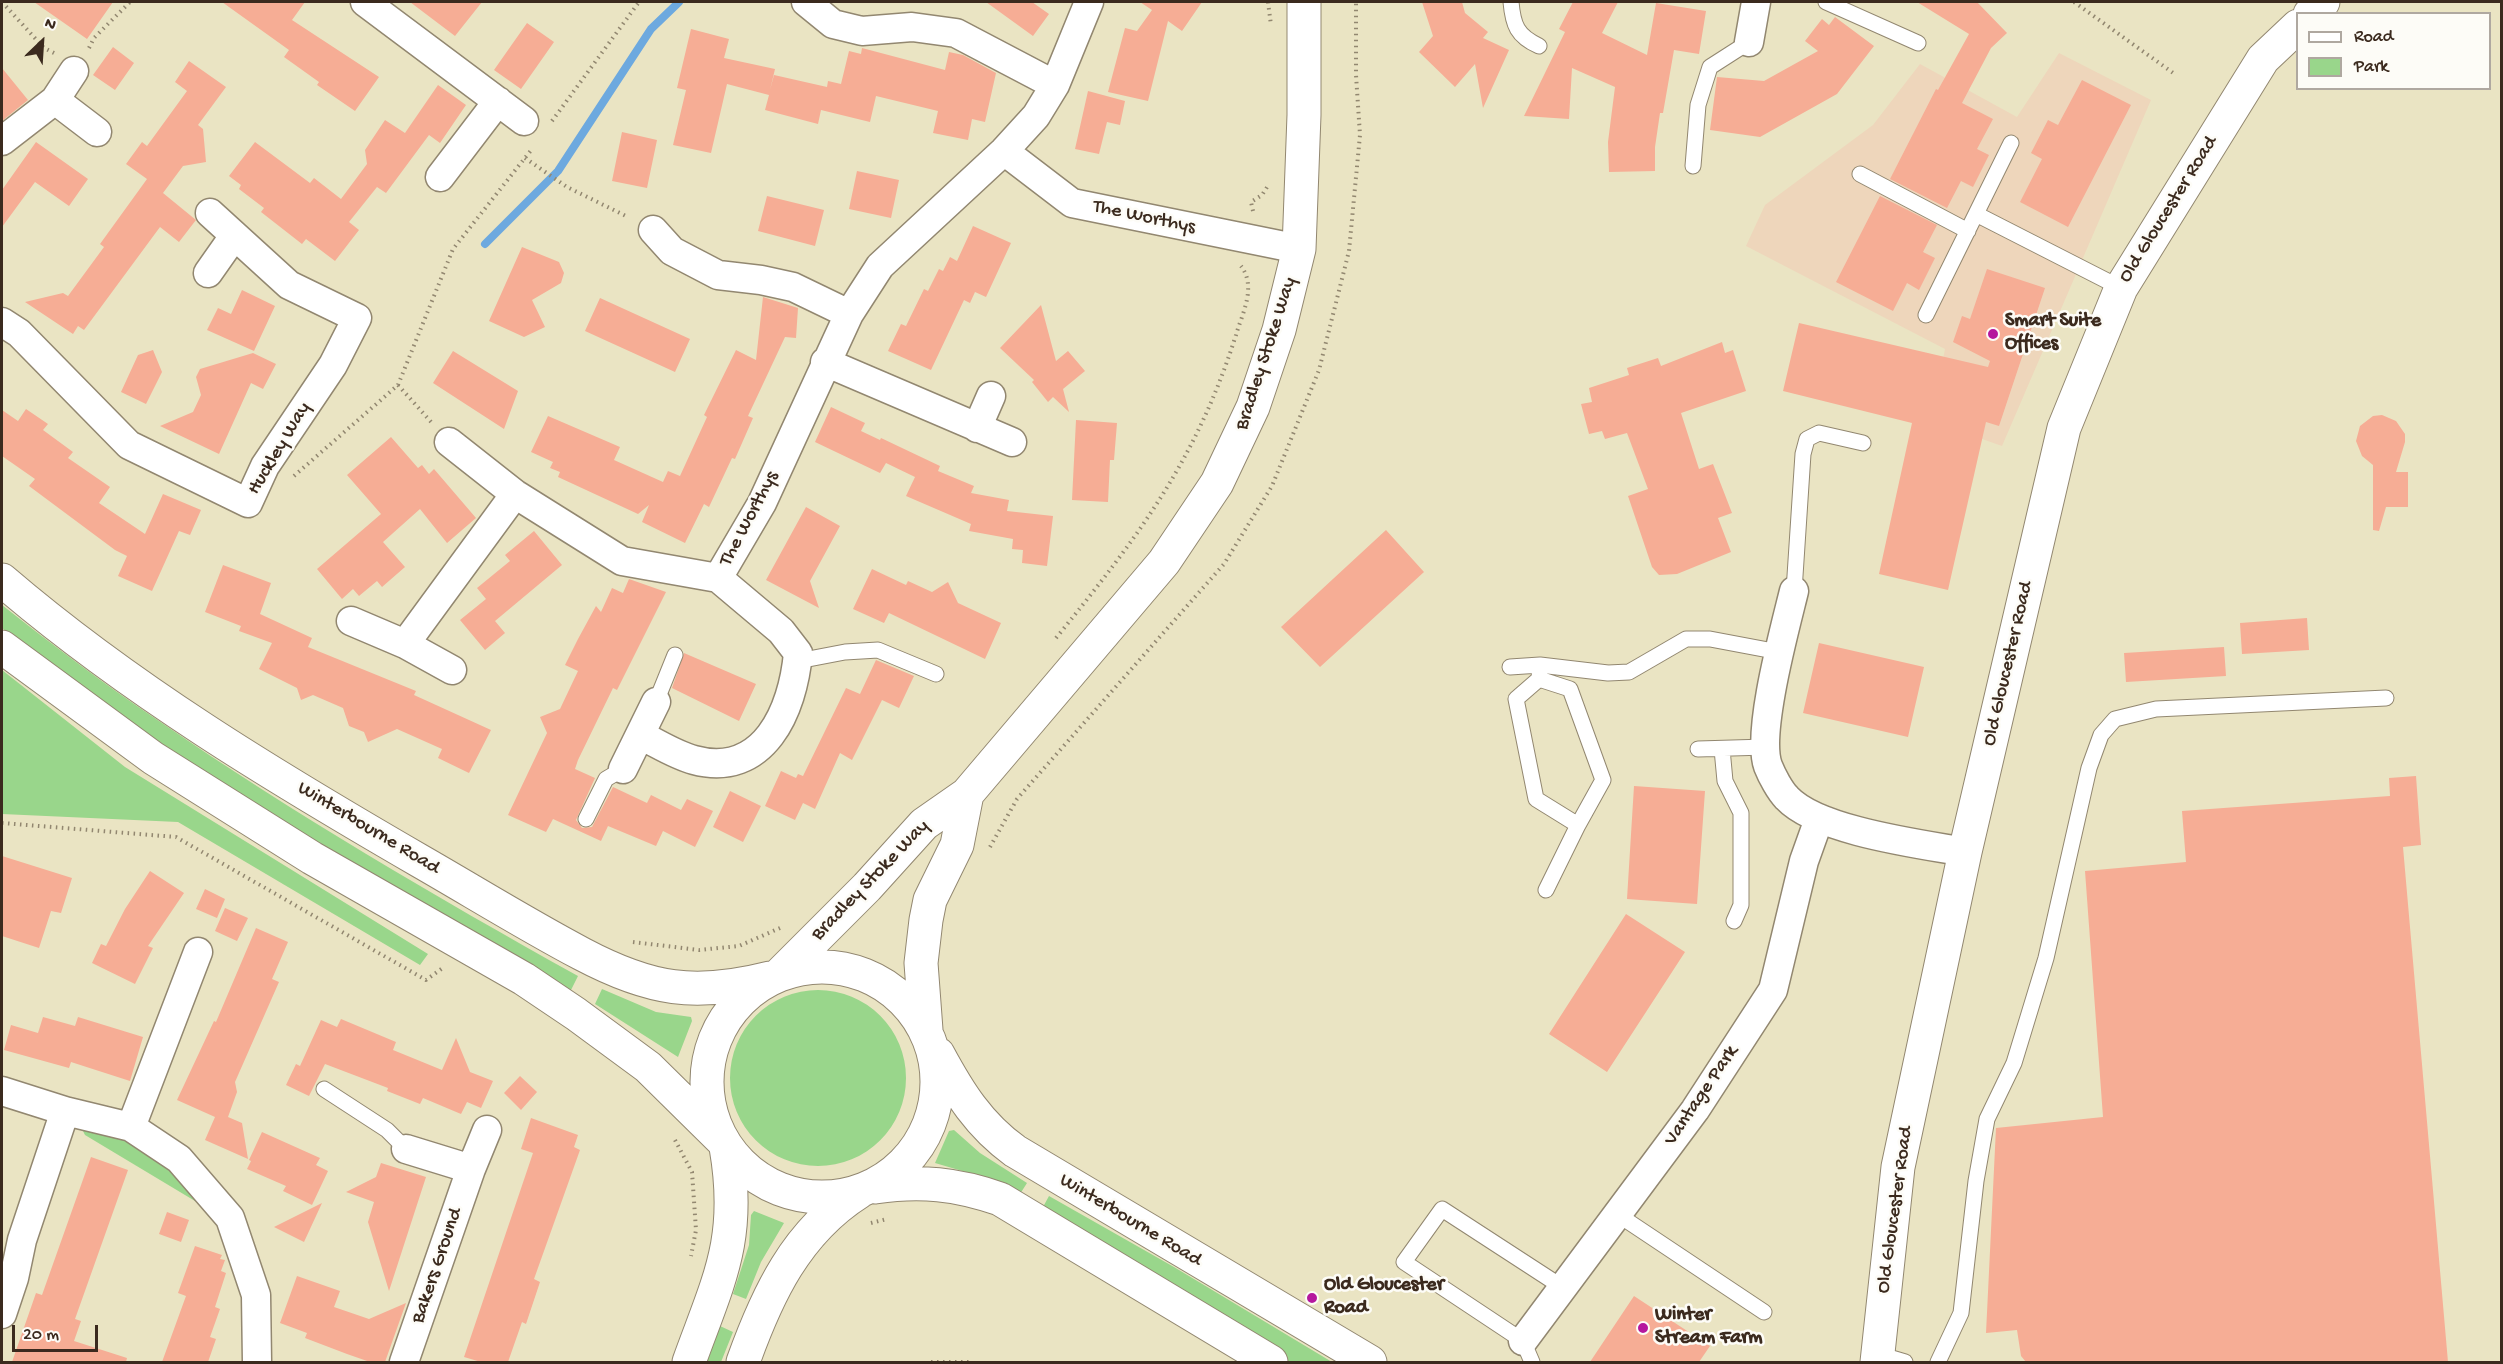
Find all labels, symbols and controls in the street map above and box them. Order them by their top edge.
north arrow [12,12,72,72]
legend [2296,12,2491,90]
text: N [41,14,59,36]
text: Road [2354,27,2393,48]
text: Park [2354,57,2388,78]
street label: Old Gloucester Road [2114,132,2224,288]
street label: The Worthys [1091,195,1197,241]
street label: Bradley Stoke Way [1231,275,1303,433]
place label: Smart Suite Offices [2005,310,2101,357]
marker: Smart Suite Offices [1986,327,2000,341]
street label: Huckley Way [243,398,317,500]
street label: The Worthys [715,467,785,571]
street label: Old Gloucester Road [1978,579,2040,749]
street label: Winterbourne Road [292,777,444,881]
street label: Bradley Stoke Way [807,815,935,947]
street label: Vantage Park [1660,1041,1744,1151]
street label: Old Gloucester Road [1872,1125,1920,1295]
street label: Winterbourne Road [1054,1169,1206,1273]
street label: Bakers Ground [407,1205,469,1327]
place label: Old Gloucester Road [1324,1274,1444,1321]
marker: Old Gloucester Road [1305,1291,1319,1305]
place label: Winter Stream Farm [1655,1304,1763,1351]
scale bar [15,1313,100,1351]
marker: Winter Stream Farm [1636,1321,1650,1335]
text: 20 m [23,1325,59,1346]

